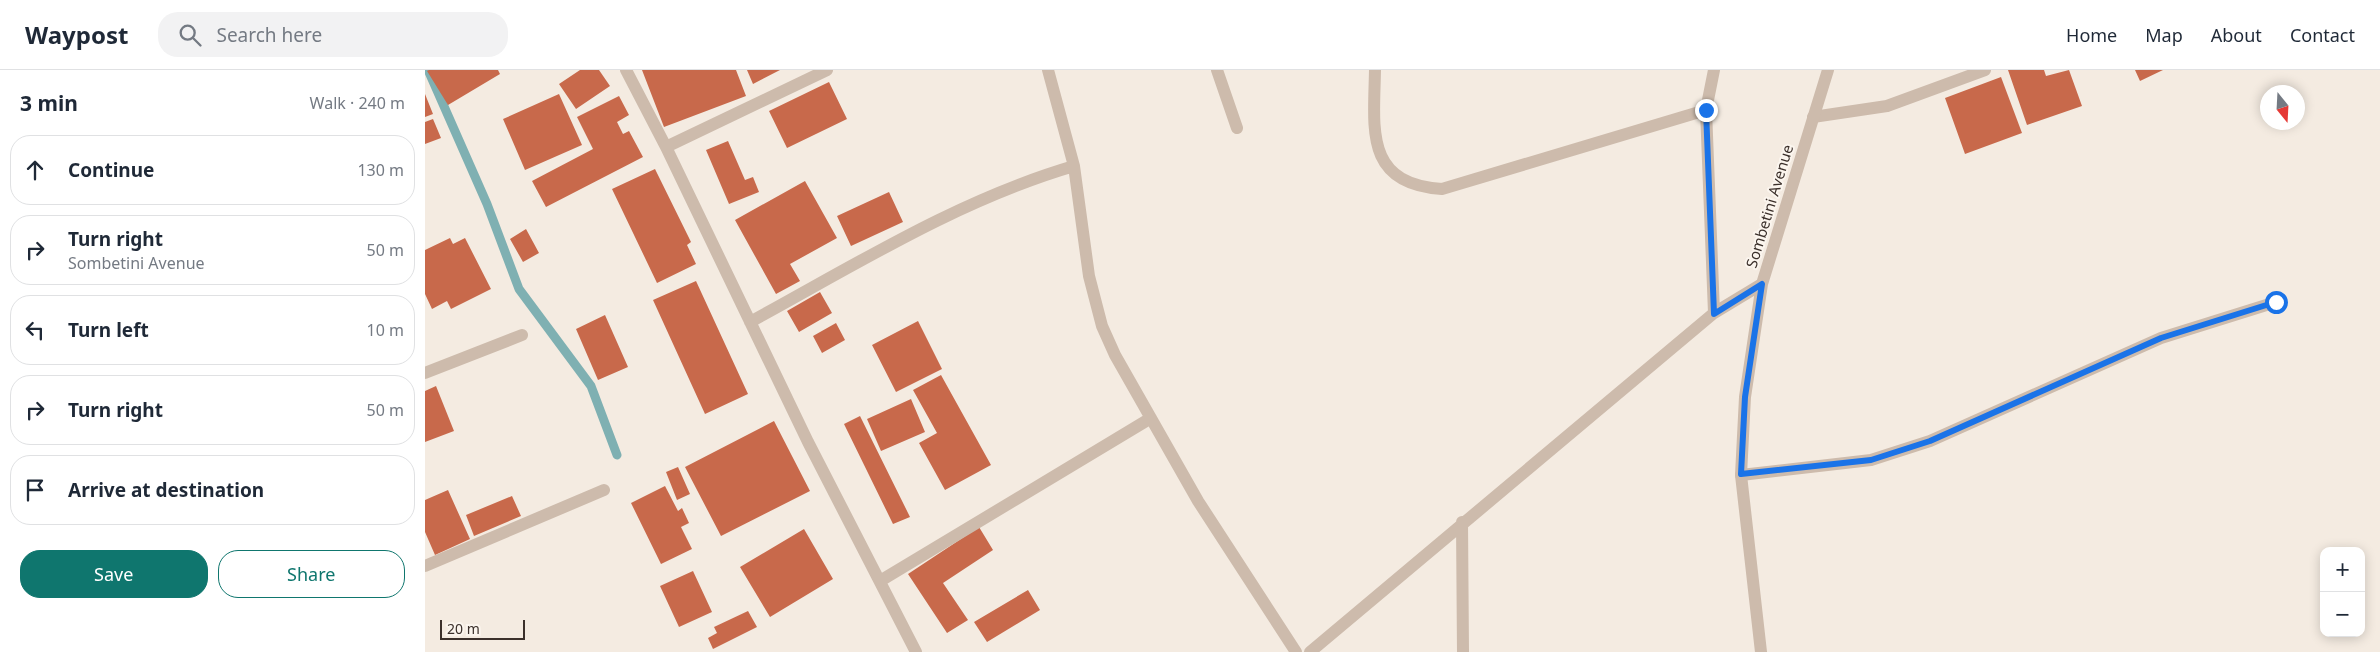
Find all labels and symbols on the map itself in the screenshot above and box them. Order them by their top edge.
north arrow [2260,85,2305,130]
route end [1695,99,1718,122]
street label: Sombetini Avenue [1741,142,1797,270]
route start [2265,291,2288,314]
scale bar [440,617,525,640]

